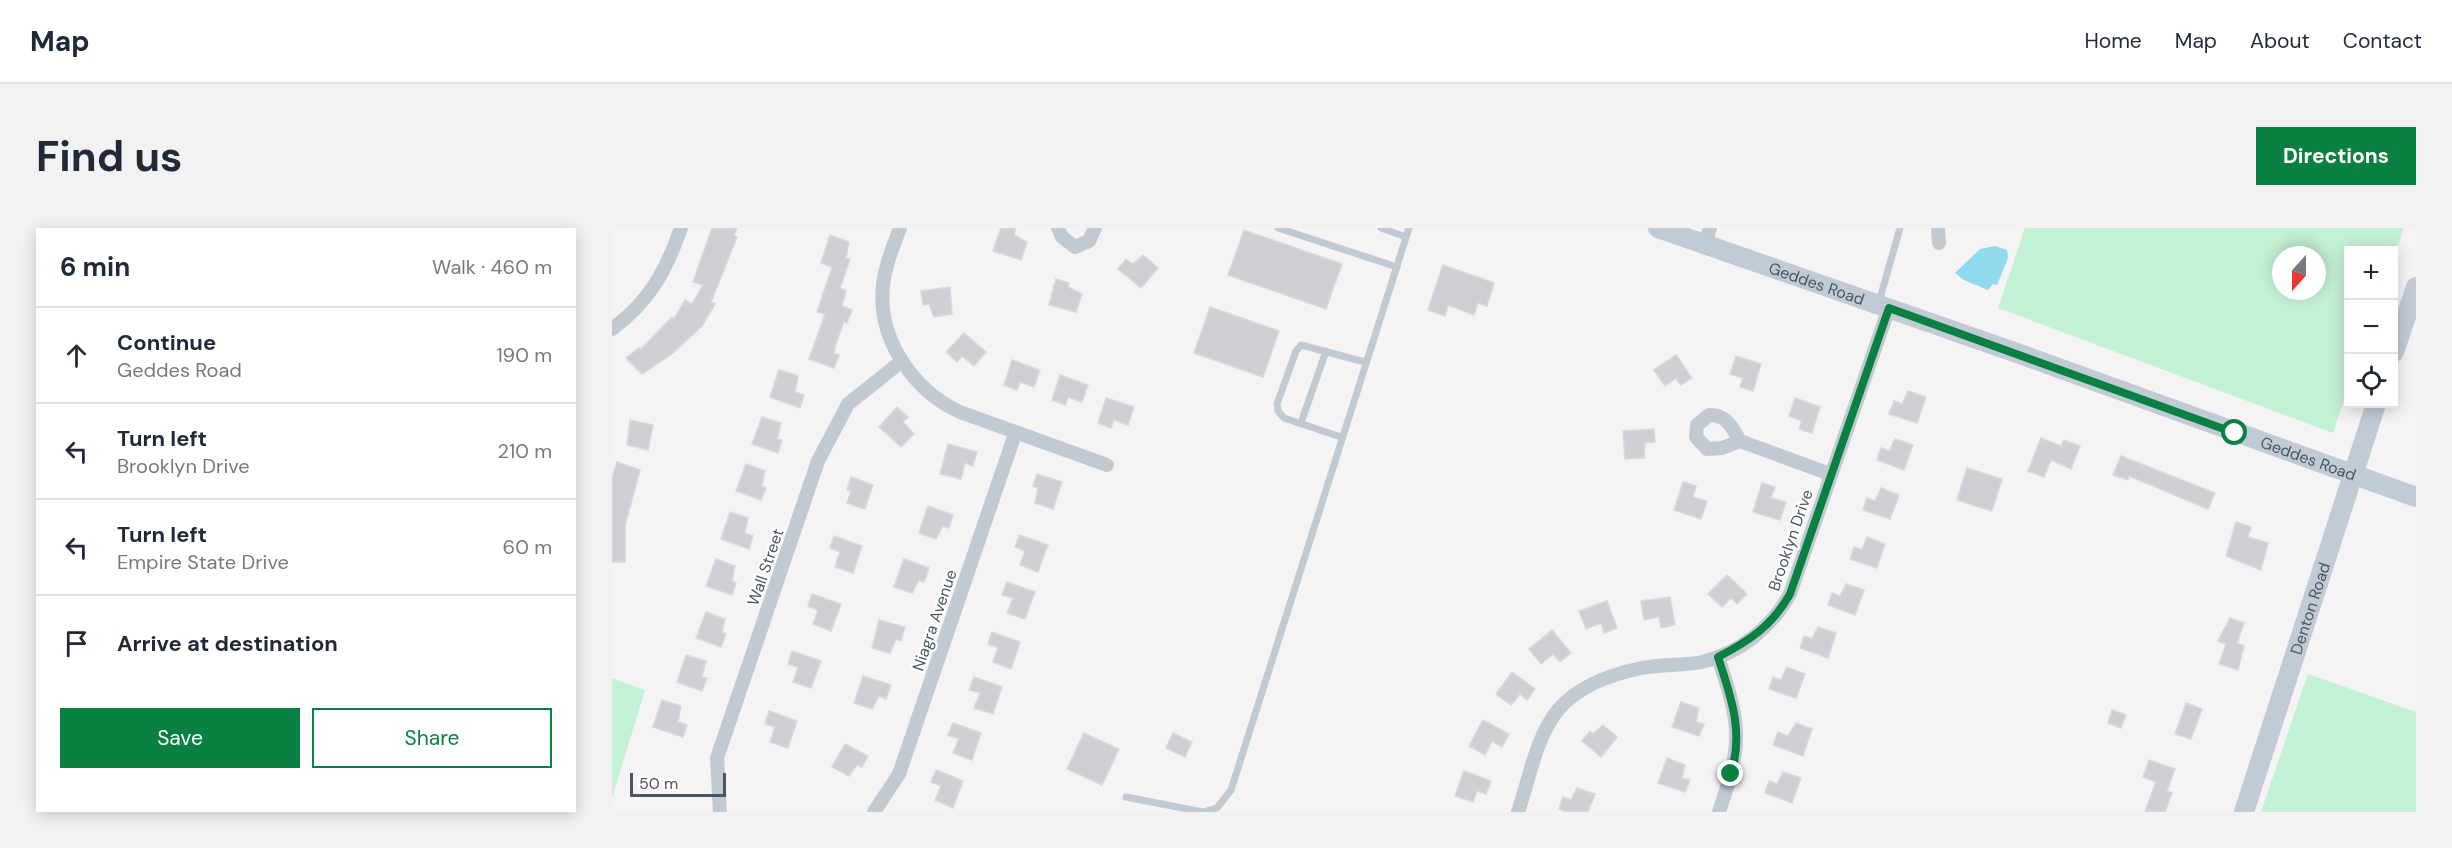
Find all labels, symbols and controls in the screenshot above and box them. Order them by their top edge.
text: Map [30,23,90,60]
text: Home [2084,27,2142,55]
text: Map [2175,27,2217,55]
text: About [2250,27,2310,55]
text: Contact [2343,27,2422,55]
button: Directions [2256,127,2416,185]
text: Find us [36,129,182,184]
north arrow [2272,246,2326,300]
map controls [2344,246,2398,408]
button: + [2344,246,2398,300]
text: 6 min [60,250,130,284]
text: Walk · 460 m [432,254,552,280]
street label: Geddes Road [1766,257,1867,310]
button: − [2344,300,2398,354]
text: Continue [117,328,216,357]
icon: ahead [60,339,93,372]
text: 190 m [496,342,552,368]
button: locate [2344,354,2398,408]
text: Geddes Road [117,357,242,383]
route start [2221,419,2247,445]
text: Turn left [117,424,207,453]
street label: Geddes Road [2258,432,2359,486]
icon: left [60,435,93,468]
text: 210 m [497,438,552,464]
text: Brooklyn Drive [117,453,250,479]
street label: Brooklyn Drive [1763,487,1818,594]
text: Turn left [117,520,207,549]
street label: Wall Street [742,526,788,608]
icon: left [60,531,93,564]
text: 60 m [503,534,552,560]
text: Empire State Drive [117,549,289,575]
street label: Denton Road [2286,560,2335,657]
street label: Niagra Avenue [907,567,962,674]
icon: arrive [60,627,93,660]
text: Arrive at destination [117,629,338,658]
button: Save [60,708,300,768]
button: Share [312,708,552,768]
route end [1717,760,1743,786]
scale bar [630,770,726,798]
text: 50 m [639,773,678,794]

